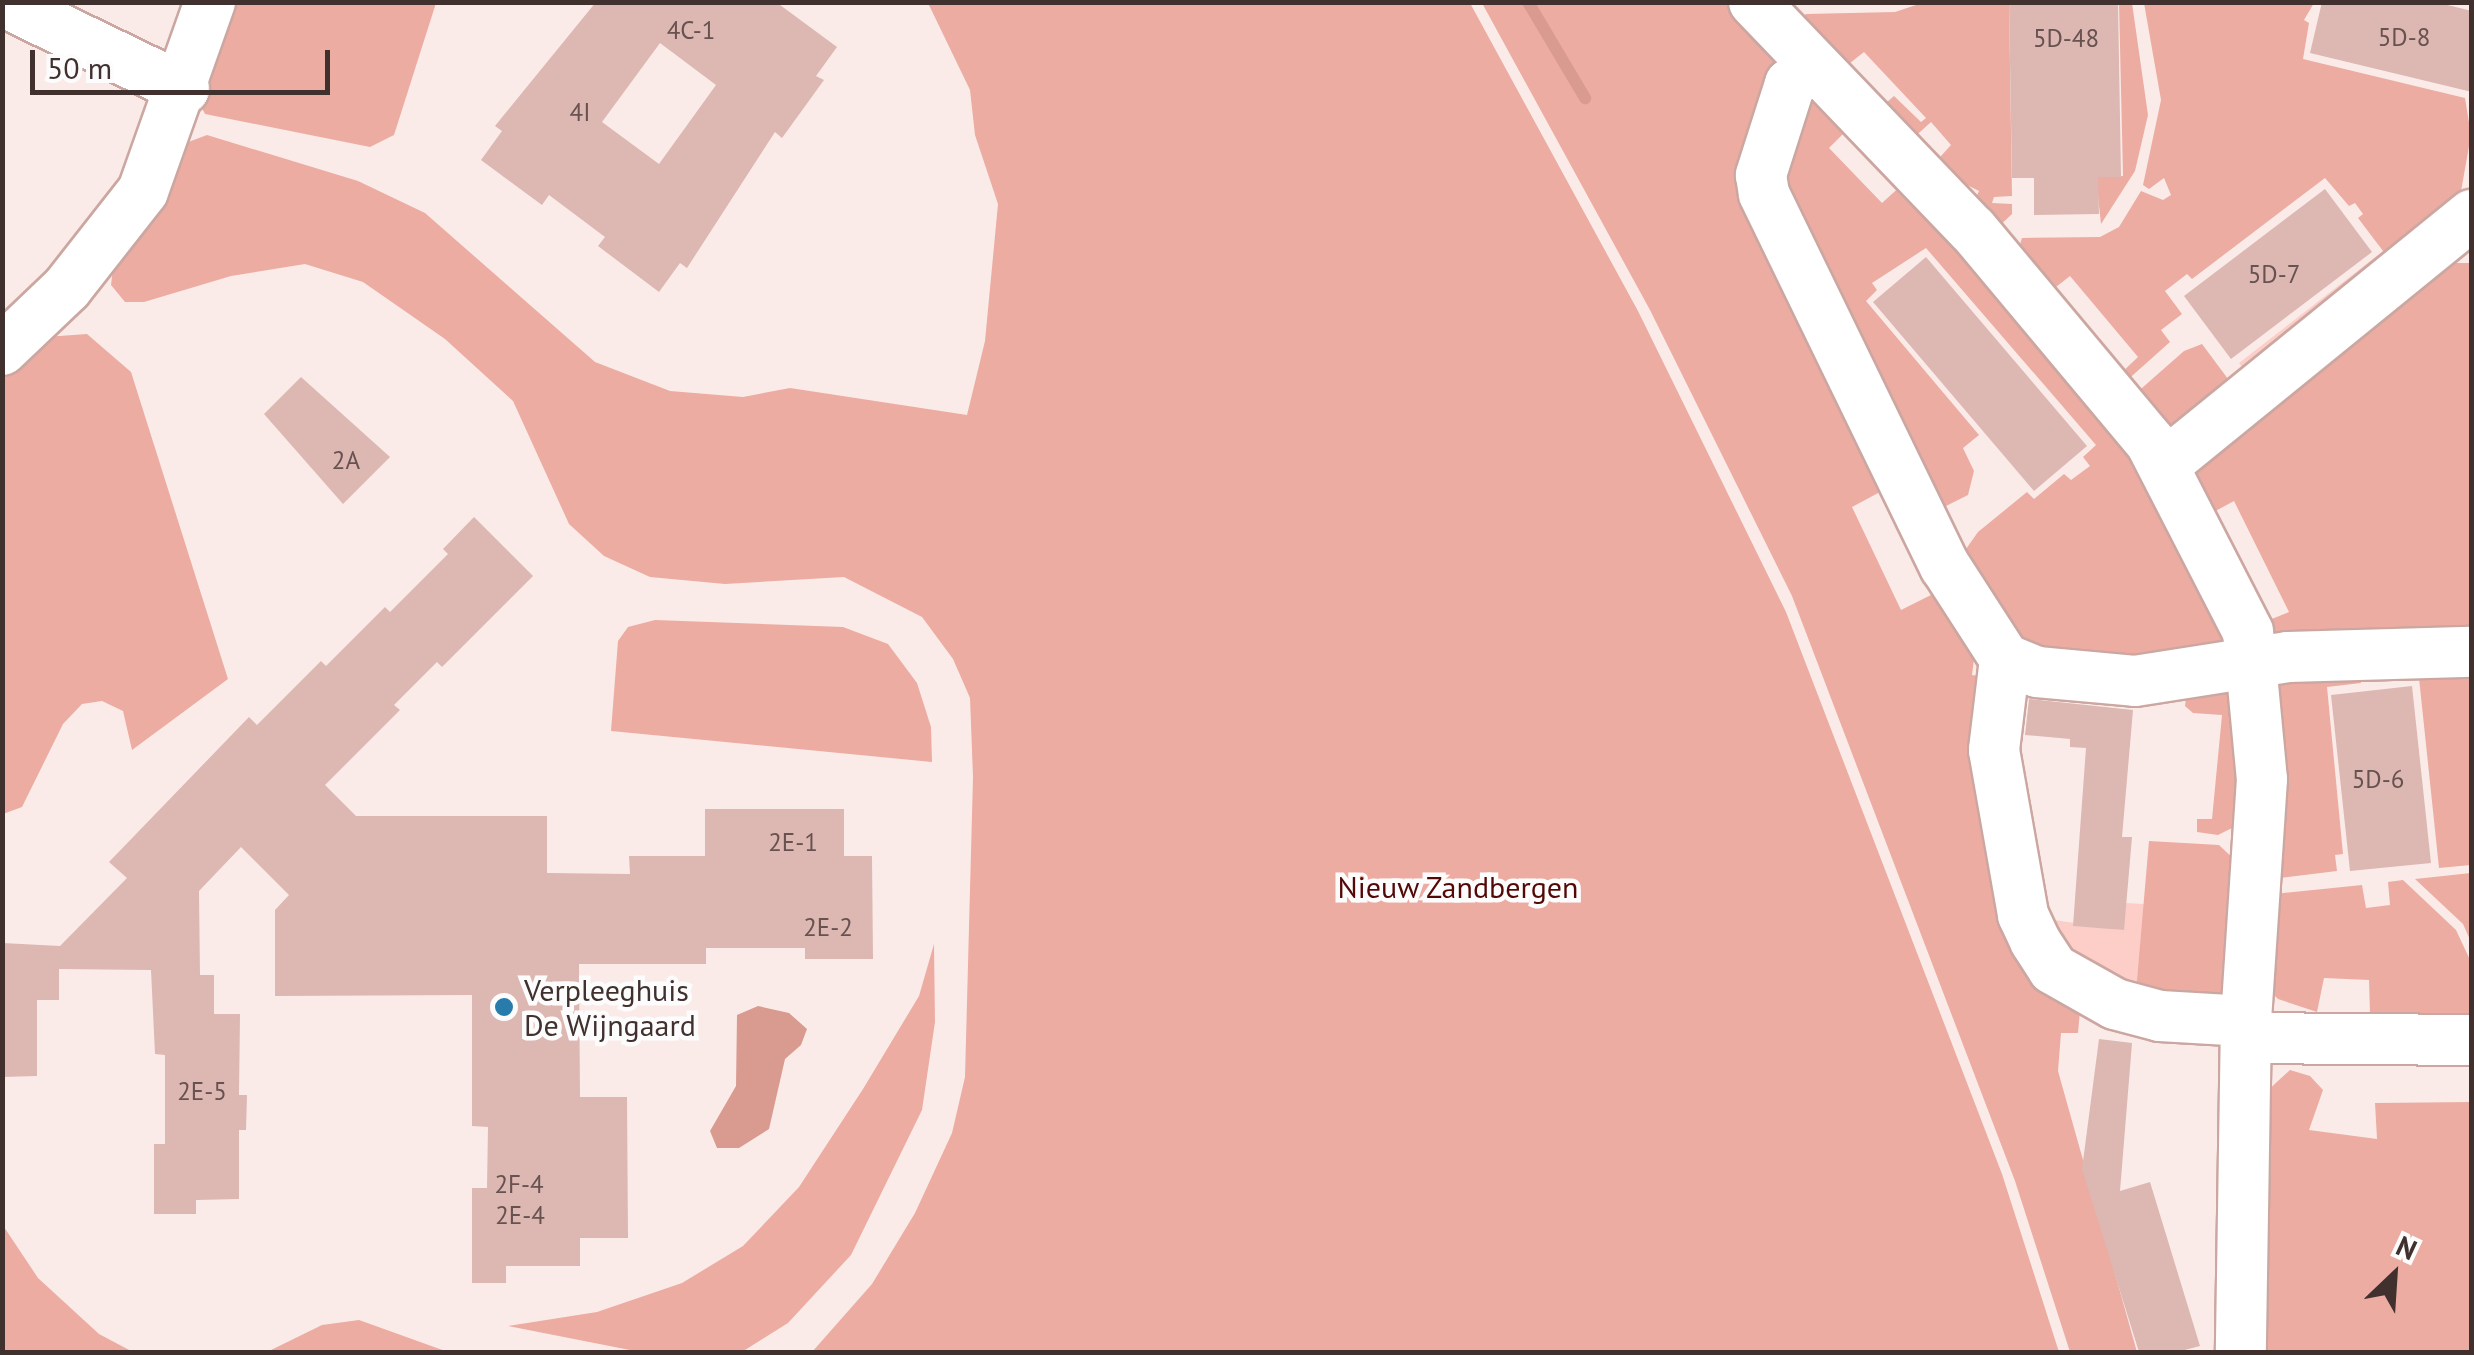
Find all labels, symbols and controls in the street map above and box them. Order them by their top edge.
house number: 4C-1 [667,15,715,45]
house number: 5D-8 [2378,22,2430,52]
house number: 5D-48 [2033,23,2099,53]
scale bar [35,30,335,92]
text: 50 m [47,48,112,87]
house number: 4I [570,97,590,127]
house number: 5D-7 [2248,259,2300,289]
house number: 2A [332,445,360,475]
house number: 5D-6 [2352,764,2404,794]
house number: 2E-1 [768,827,818,857]
park label: Nieuw Zandbergen [1337,869,1579,905]
house number: 2E-2 [803,912,853,942]
place label: Verpleeghuis De Wijngaard [524,972,696,1042]
marker: Verpleeghuis De Wijngaard [493,996,515,1018]
house number: 2E-5 [177,1076,227,1106]
house number: 2F-4 [494,1169,544,1199]
house number: 2E-4 [495,1200,545,1230]
north arrow [2344,1225,2444,1325]
text: N [2391,1227,2423,1268]

